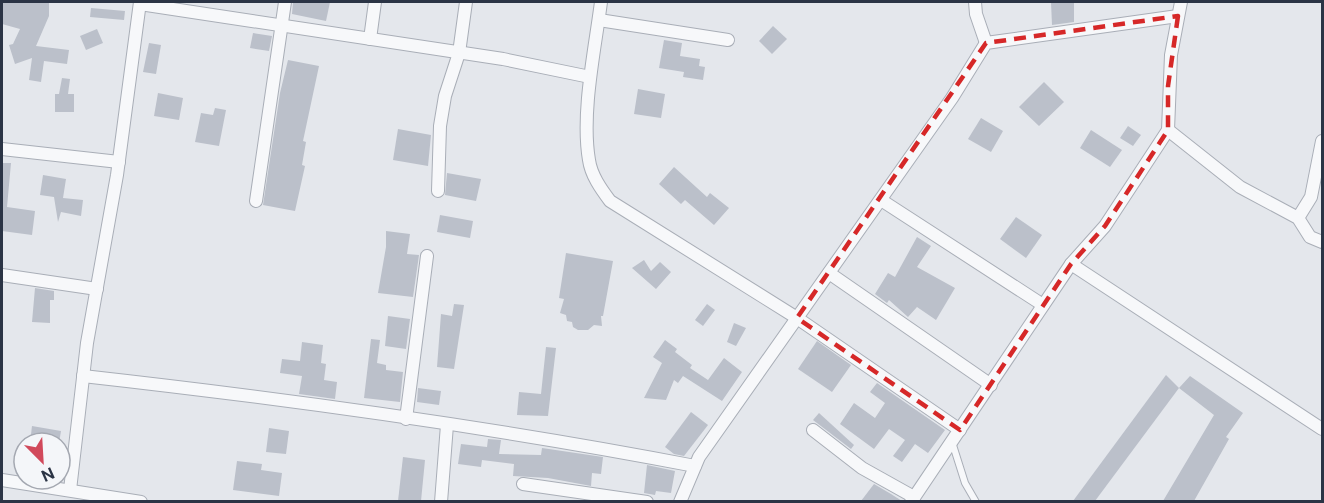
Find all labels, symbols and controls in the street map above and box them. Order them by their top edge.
north arrow [12,431,72,491]
text: N [38,463,57,485]

